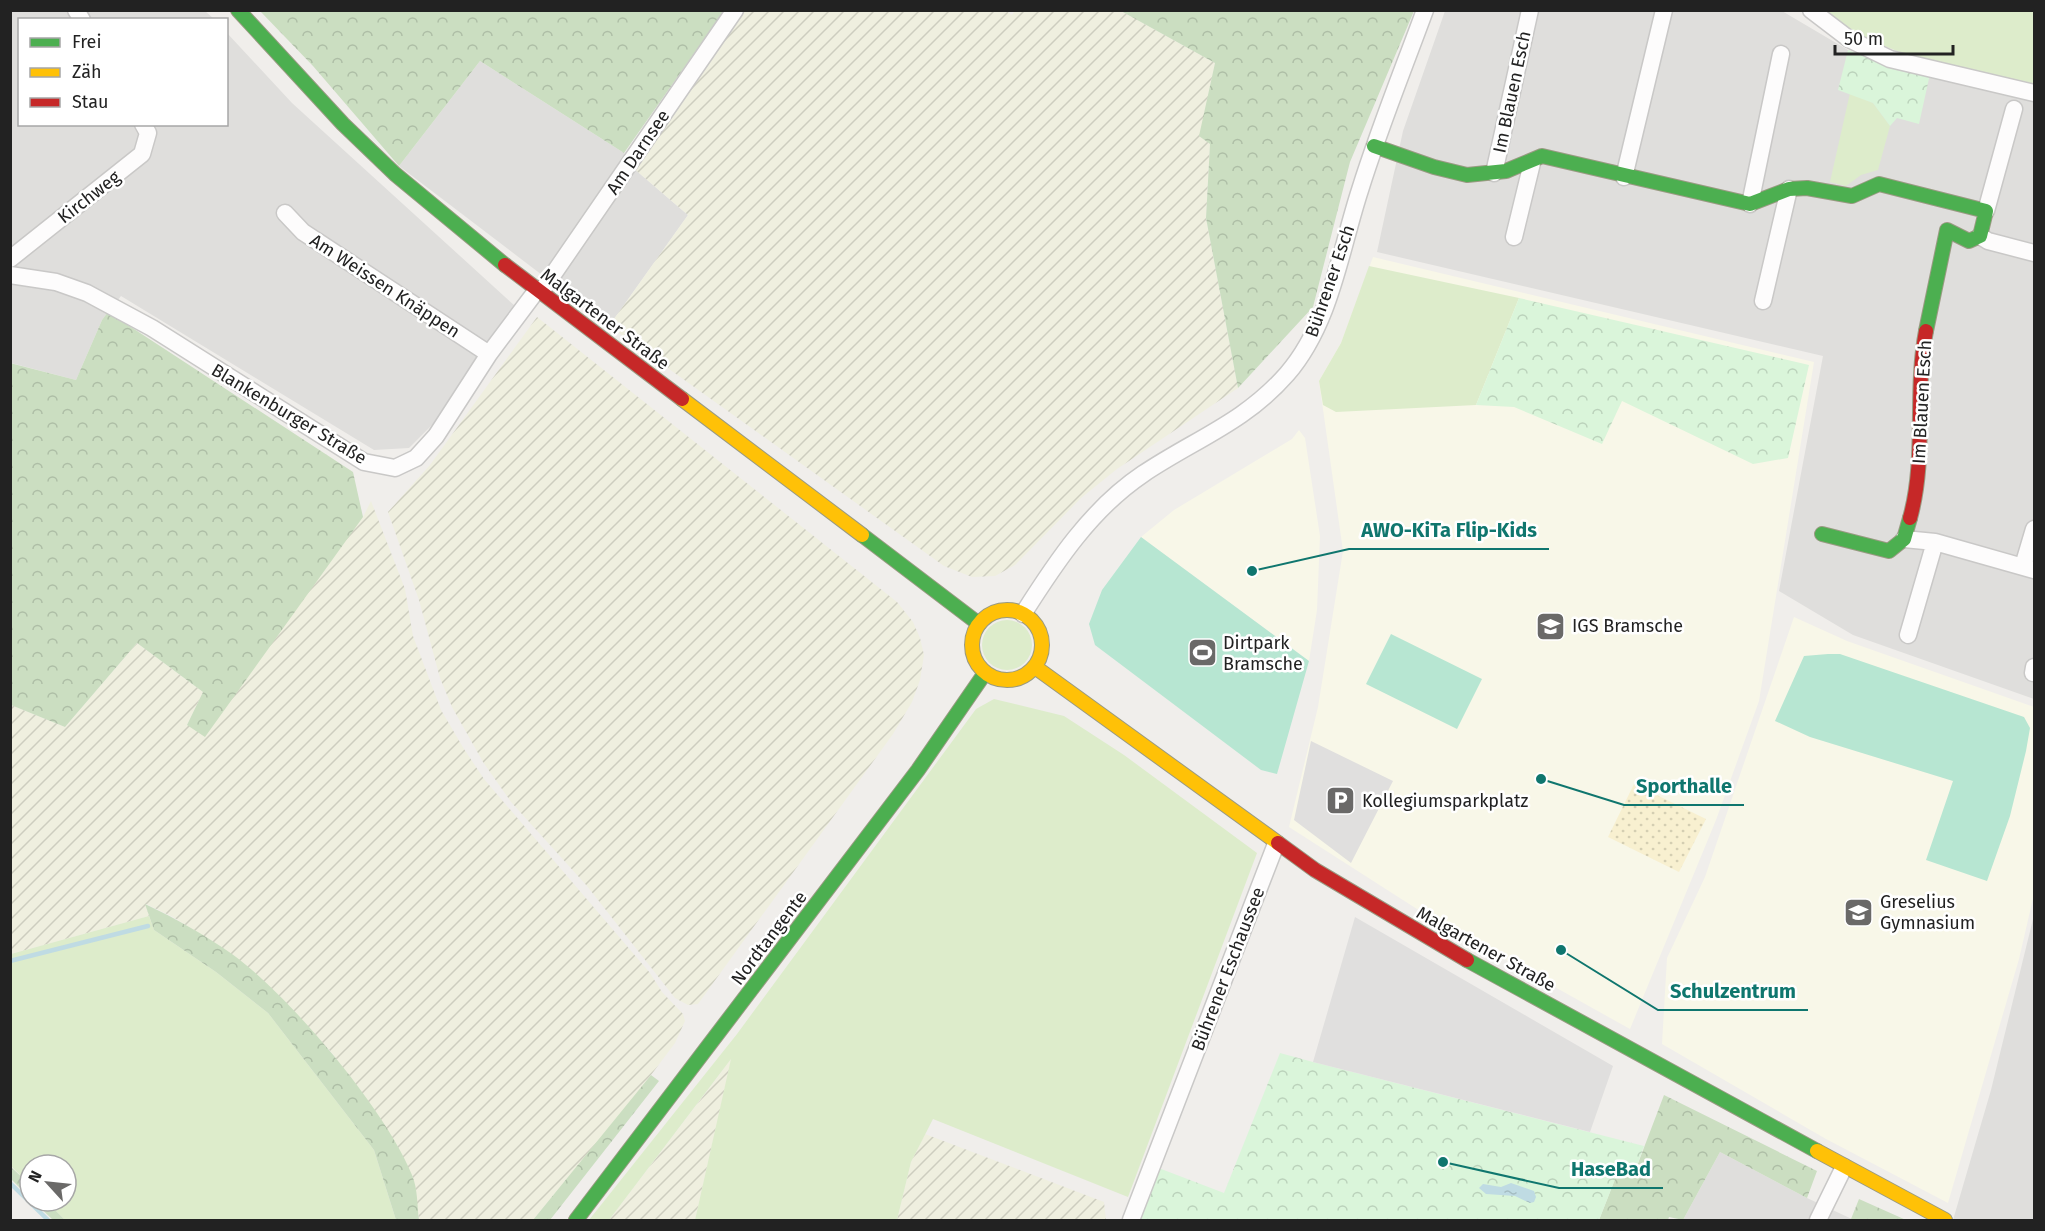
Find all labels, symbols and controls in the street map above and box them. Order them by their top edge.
legend [18,18,228,126]
scale bar [1835,18,1954,56]
text: 50 m [1844,28,1883,50]
street label: Im Blauen Esch [1488,29,1536,155]
text: Frei [72,31,102,53]
text: Zäh [72,61,101,83]
text: Stau [72,91,108,113]
street label: Am Darnsee [602,106,674,198]
street label: Kirchweg [53,165,125,228]
street label: Bührener Esch [1300,222,1360,340]
street label: Am Weissen Knäppen [306,229,464,343]
street label: Malgartener Straße [536,263,674,375]
street label: Im Blauen Esch [1908,339,1936,465]
street label: Blankenburger Straße [207,359,371,469]
callout: AWO-KiTa Flip-Kids [1349,511,1549,549]
text: AWO-KiTa Flip-Kids [1360,518,1537,542]
school or university icon: IGS Bramsche [1535,610,1567,642]
place label: IGS Bramsche [1572,615,1683,637]
place label: Dirtpark Bramsche [1223,632,1303,675]
sports icon: Dirtpark Bramsche [1186,637,1218,669]
callout: Sporthalle [1624,767,1744,805]
text: Sporthalle [1636,774,1732,798]
parking icon: Kollegiumsparkplatz [1325,785,1357,817]
place label: Kollegiumsparkplatz [1362,790,1529,812]
street label: Bührener Eschaussee [1187,884,1269,1054]
street label: Nordtangente [726,887,812,989]
place label: Greselius Gymnasium [1880,891,1975,934]
school or university icon: Greselius Gymnasium [1843,896,1875,928]
street label: Malgartener Straße [1413,902,1559,996]
callout: Schulzentrum [1658,972,1808,1010]
text: Schulzentrum [1670,979,1796,1003]
callout: HaseBad [1559,1150,1663,1188]
north arrow [18,1153,78,1213]
text: HaseBad [1571,1157,1651,1181]
text: N [24,1167,46,1185]

